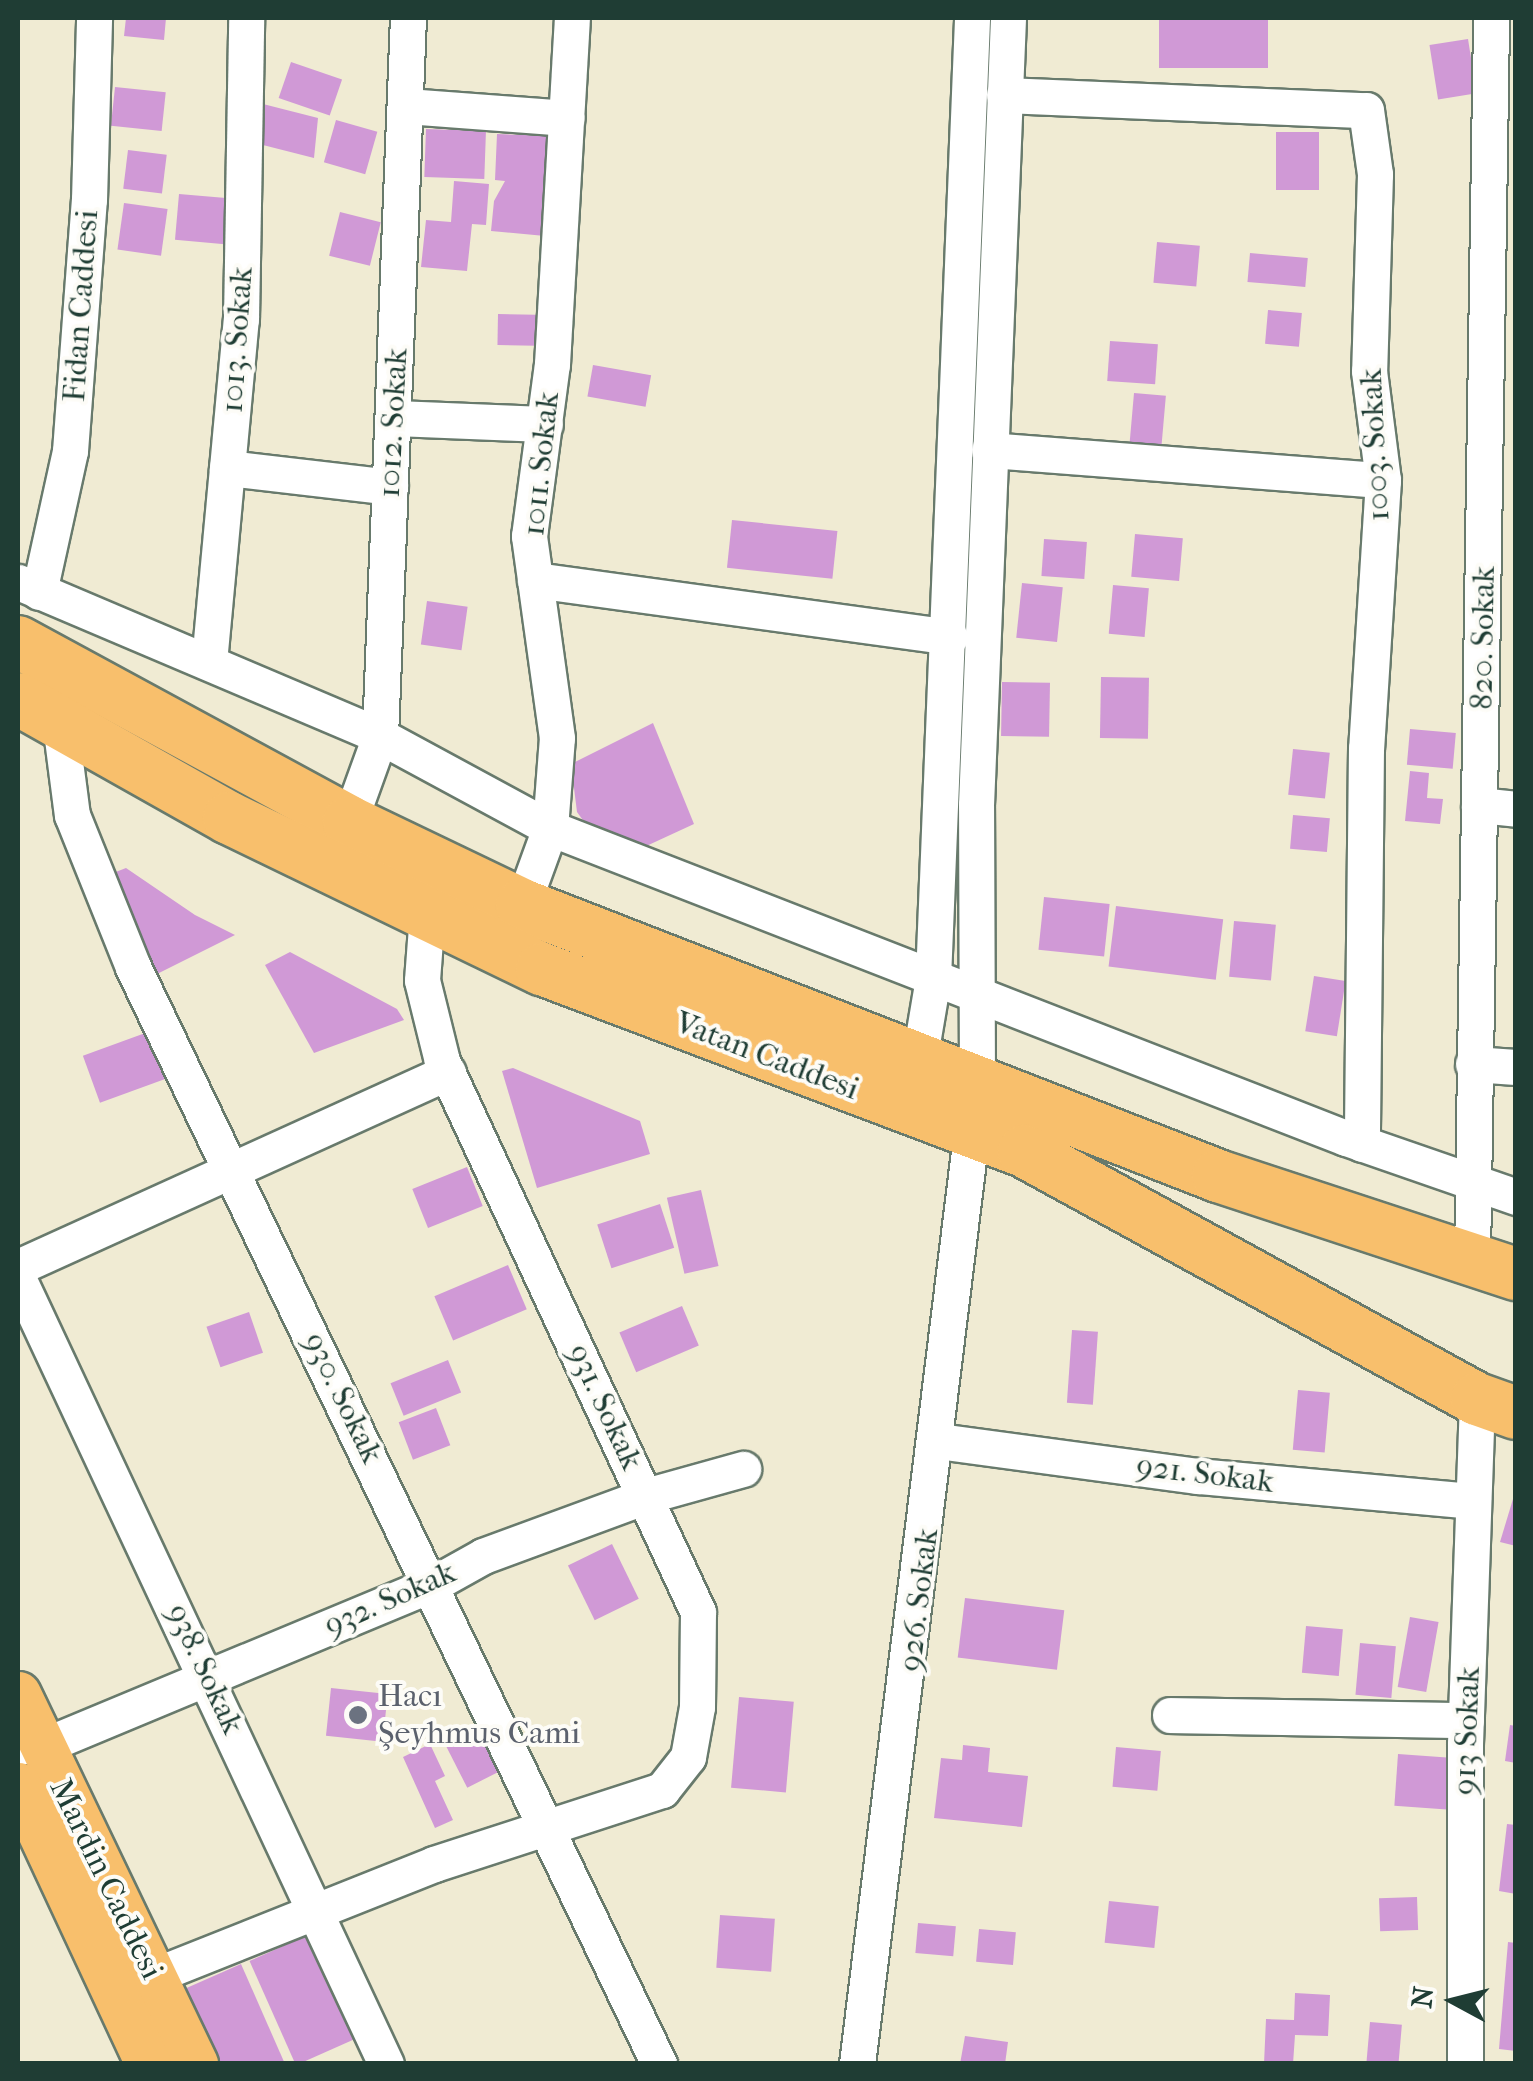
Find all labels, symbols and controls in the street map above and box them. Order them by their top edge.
street label: Fidan Caddesi [55,209,107,403]
street label: 1013. Sokak [213,266,261,414]
street label: 1012. Sokak [370,347,416,499]
street label: 1003. Sokak [1352,368,1398,522]
street label: 1011. Sokak [514,390,568,538]
street label: 820. Sokak [1463,566,1503,710]
street label: Vatan Caddesi [670,1003,864,1109]
street label: 930. Sokak [295,1326,391,1470]
street label: 931. Sokak [559,1338,651,1476]
street label: 921. Sokak [1134,1447,1276,1501]
street label: 926. Sokak [891,1526,947,1674]
street label: 932. Sokak [318,1553,462,1645]
street label: 938. Sokak [158,1598,252,1740]
street label: 913 Sokak [1446,1666,1488,1796]
place label: Hacı Şeyhmus Cami [378,1678,580,1753]
marker: Hacı Şeyhmus Cami [347,1704,369,1726]
street label: Mardin Caddesi [41,1773,171,1985]
north arrow [1403,1951,1503,2051]
text: N [1405,1985,1440,2010]

